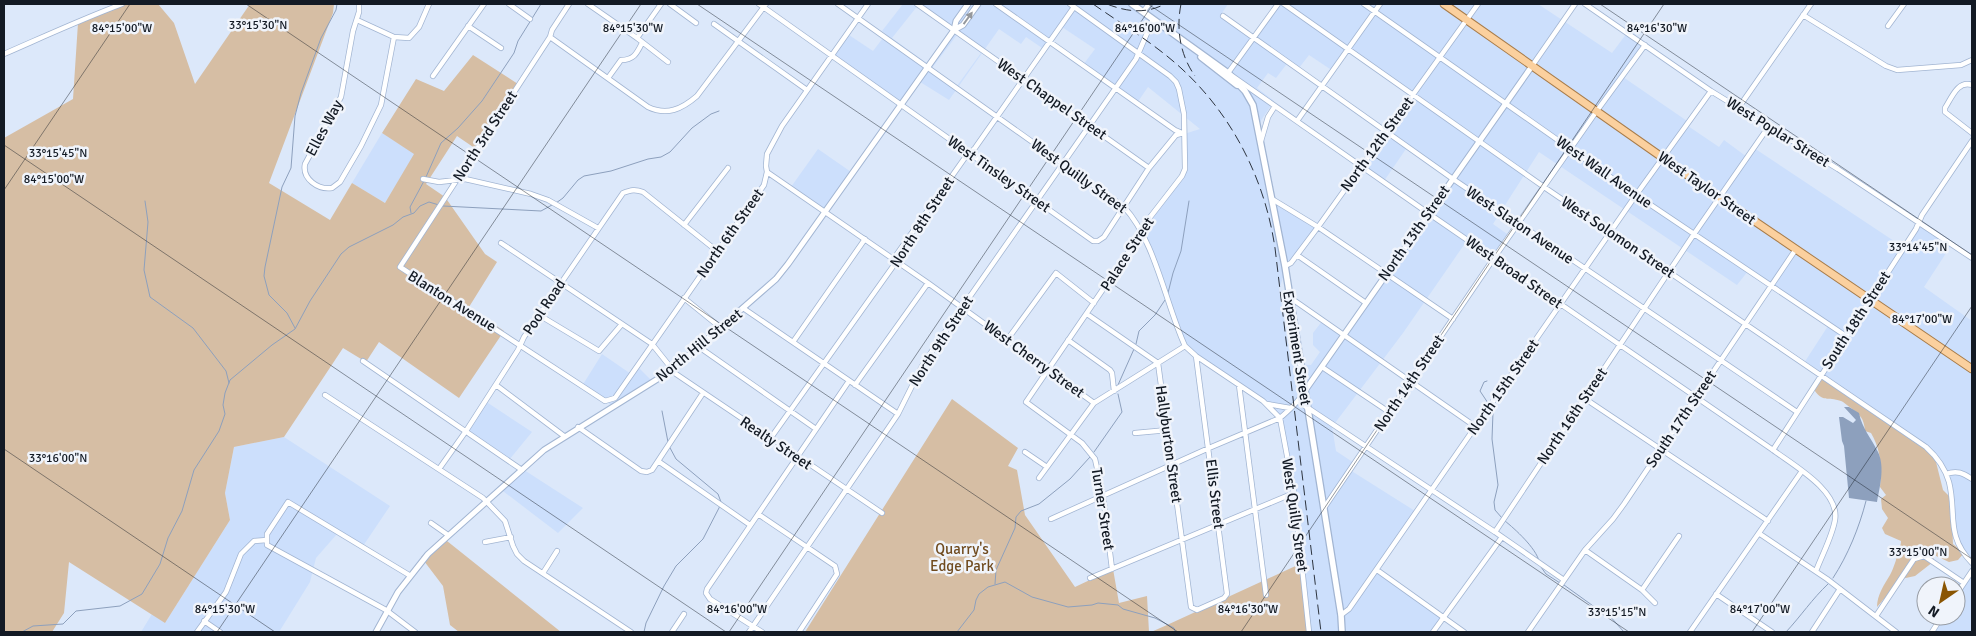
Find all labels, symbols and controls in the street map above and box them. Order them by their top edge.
one-way arrow [962,12,973,25]
text: 33°15'30"N [229,18,287,33]
text: 84°15'00"W [92,21,152,36]
text: 84°15'30"W [603,21,663,36]
text: 84°16'00"W [1115,21,1175,36]
text: 84°16'30"W [1627,21,1687,36]
street label: West Chappel Street [994,54,1110,144]
street label: North 3rd Street [449,87,521,185]
street label: North 12th Street [1337,93,1417,195]
street label: West Poplar Street [1723,93,1833,171]
street label: Elles Way [302,97,346,159]
street label: West Tinsley Street [944,132,1054,216]
street label: West Wall Avenue [1552,132,1656,212]
street label: West Quilly Street [1027,135,1131,217]
text: 33°15'45"N [29,146,87,161]
street label: West Taylor Street [1655,148,1759,228]
text: 84°15'00"W [24,172,84,187]
street label: North 8th Street [886,173,958,271]
street label: North 13th Street [1374,182,1454,284]
street label: West Slaton Avenue [1463,182,1577,268]
street label: North 6th Street [693,185,767,281]
street label: West Solomon Street [1558,192,1678,282]
street label: Palace Street [1096,214,1158,294]
street label: West Broad Street [1462,232,1566,312]
text: 33°14'45"N [1889,240,1947,255]
street label: Blanton Avenue [405,267,499,335]
street label: South 18th Street [1818,268,1894,372]
street label: Pool Road [519,276,569,338]
street label: Experiment Street [1279,289,1315,407]
street label: North 9th Street [905,292,977,390]
street label: North Hill Street [652,305,746,385]
text: 84°17'00"W [1892,312,1952,327]
street label: West Cherry Street [980,316,1088,402]
street label: North 14th Street [1370,331,1448,435]
street label: North 15th Street [1463,336,1543,438]
street label: North 16th Street [1533,364,1611,468]
street label: South 17th Street [1642,367,1720,471]
street label: Hallyburton Street [1152,384,1186,504]
street label: Realty Street [737,412,815,474]
text: 33°16'00"N [29,451,87,466]
street label: West Quilly Street [1278,457,1312,573]
street label: Ellis Street [1202,458,1228,530]
street label: Turner Street [1088,466,1118,552]
park label: Quarry's Edge Park [930,540,994,575]
text: 33°15'00"N [1889,545,1947,560]
north arrow [1916,576,1966,626]
text: 84°15'30"W [195,602,255,617]
text: 84°16'00"W [707,602,767,617]
text: 84°16'30"W [1218,602,1278,617]
text: 84°17'00"W [1730,602,1790,617]
text: N [1925,602,1943,621]
text: 33°15'15"N [1588,605,1646,620]

